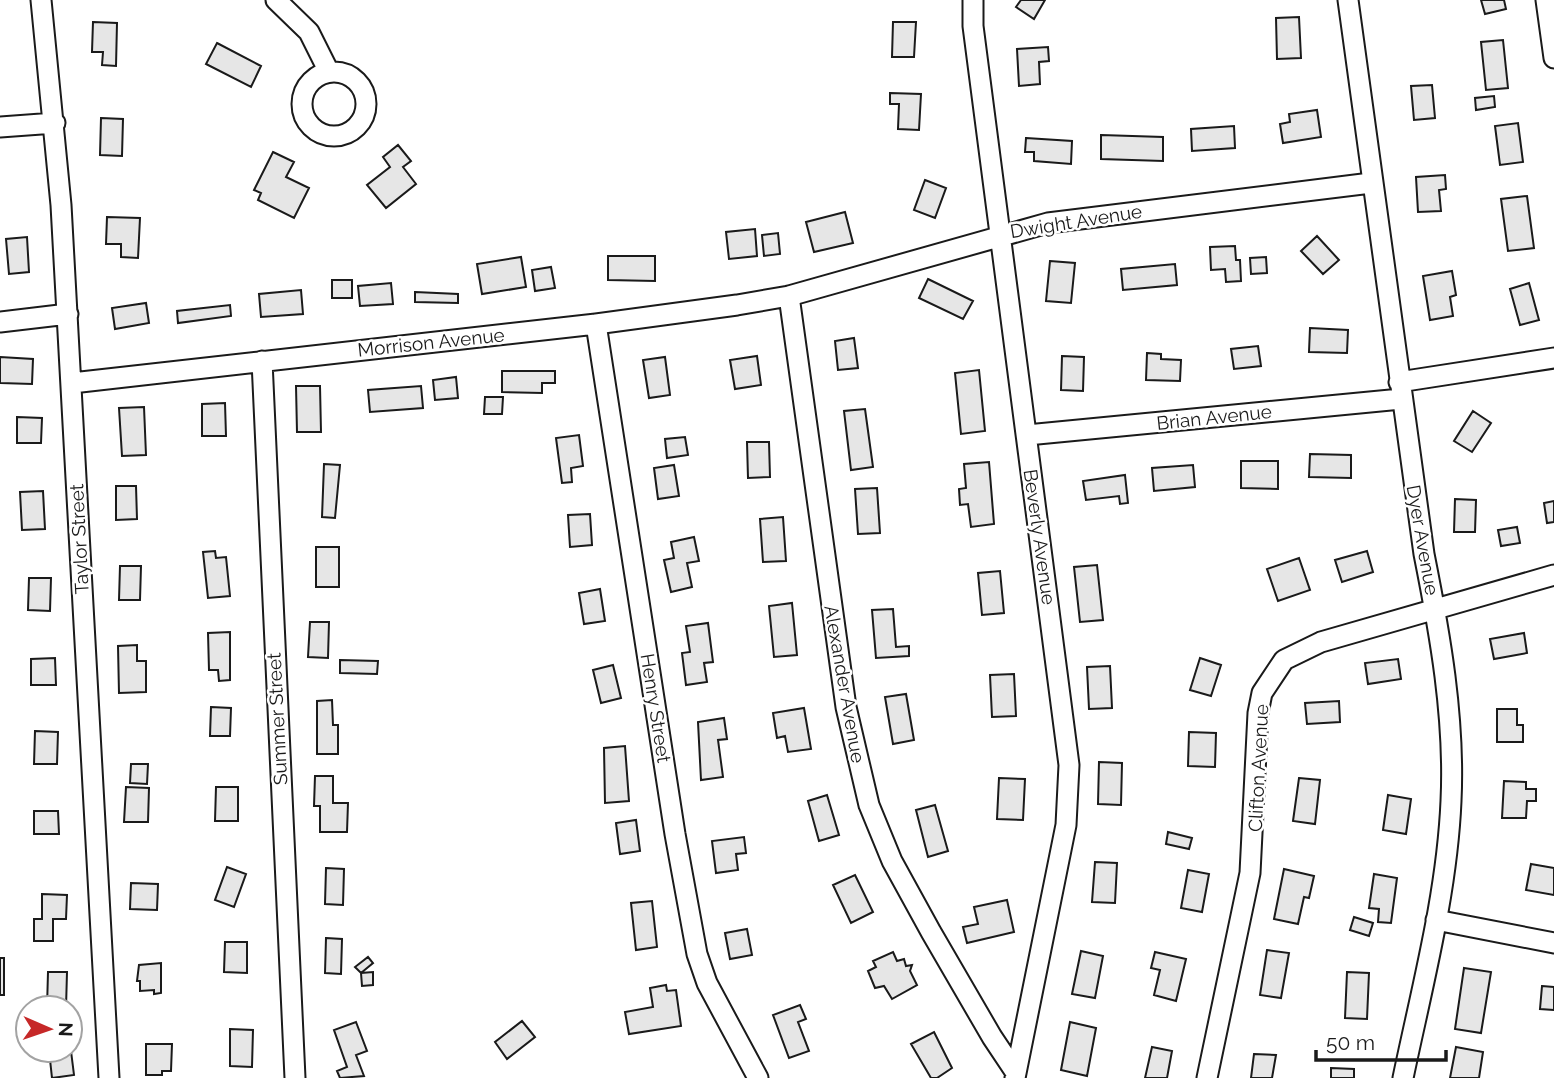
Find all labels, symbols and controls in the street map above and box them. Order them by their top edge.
street label: Dwight Avenue [1008,200,1144,242]
street label: Morrison Avenue [356,323,506,361]
street label: Brian Avenue [1155,400,1273,434]
street label: Beverly Avenue [1020,468,1060,606]
street label: Taylor Street [65,483,93,595]
street label: Dyer Avenue [1402,483,1444,597]
street label: Alexander Avenue [820,603,870,765]
street label: Summer Street [263,652,291,786]
street label: Henry Street [637,652,676,765]
street label: Clifton Avenue [1244,703,1272,833]
north arrow [14,994,84,1064]
scale bar [1316,1018,1446,1062]
text: N [55,1022,77,1037]
text: 50 m [1326,1030,1375,1055]

